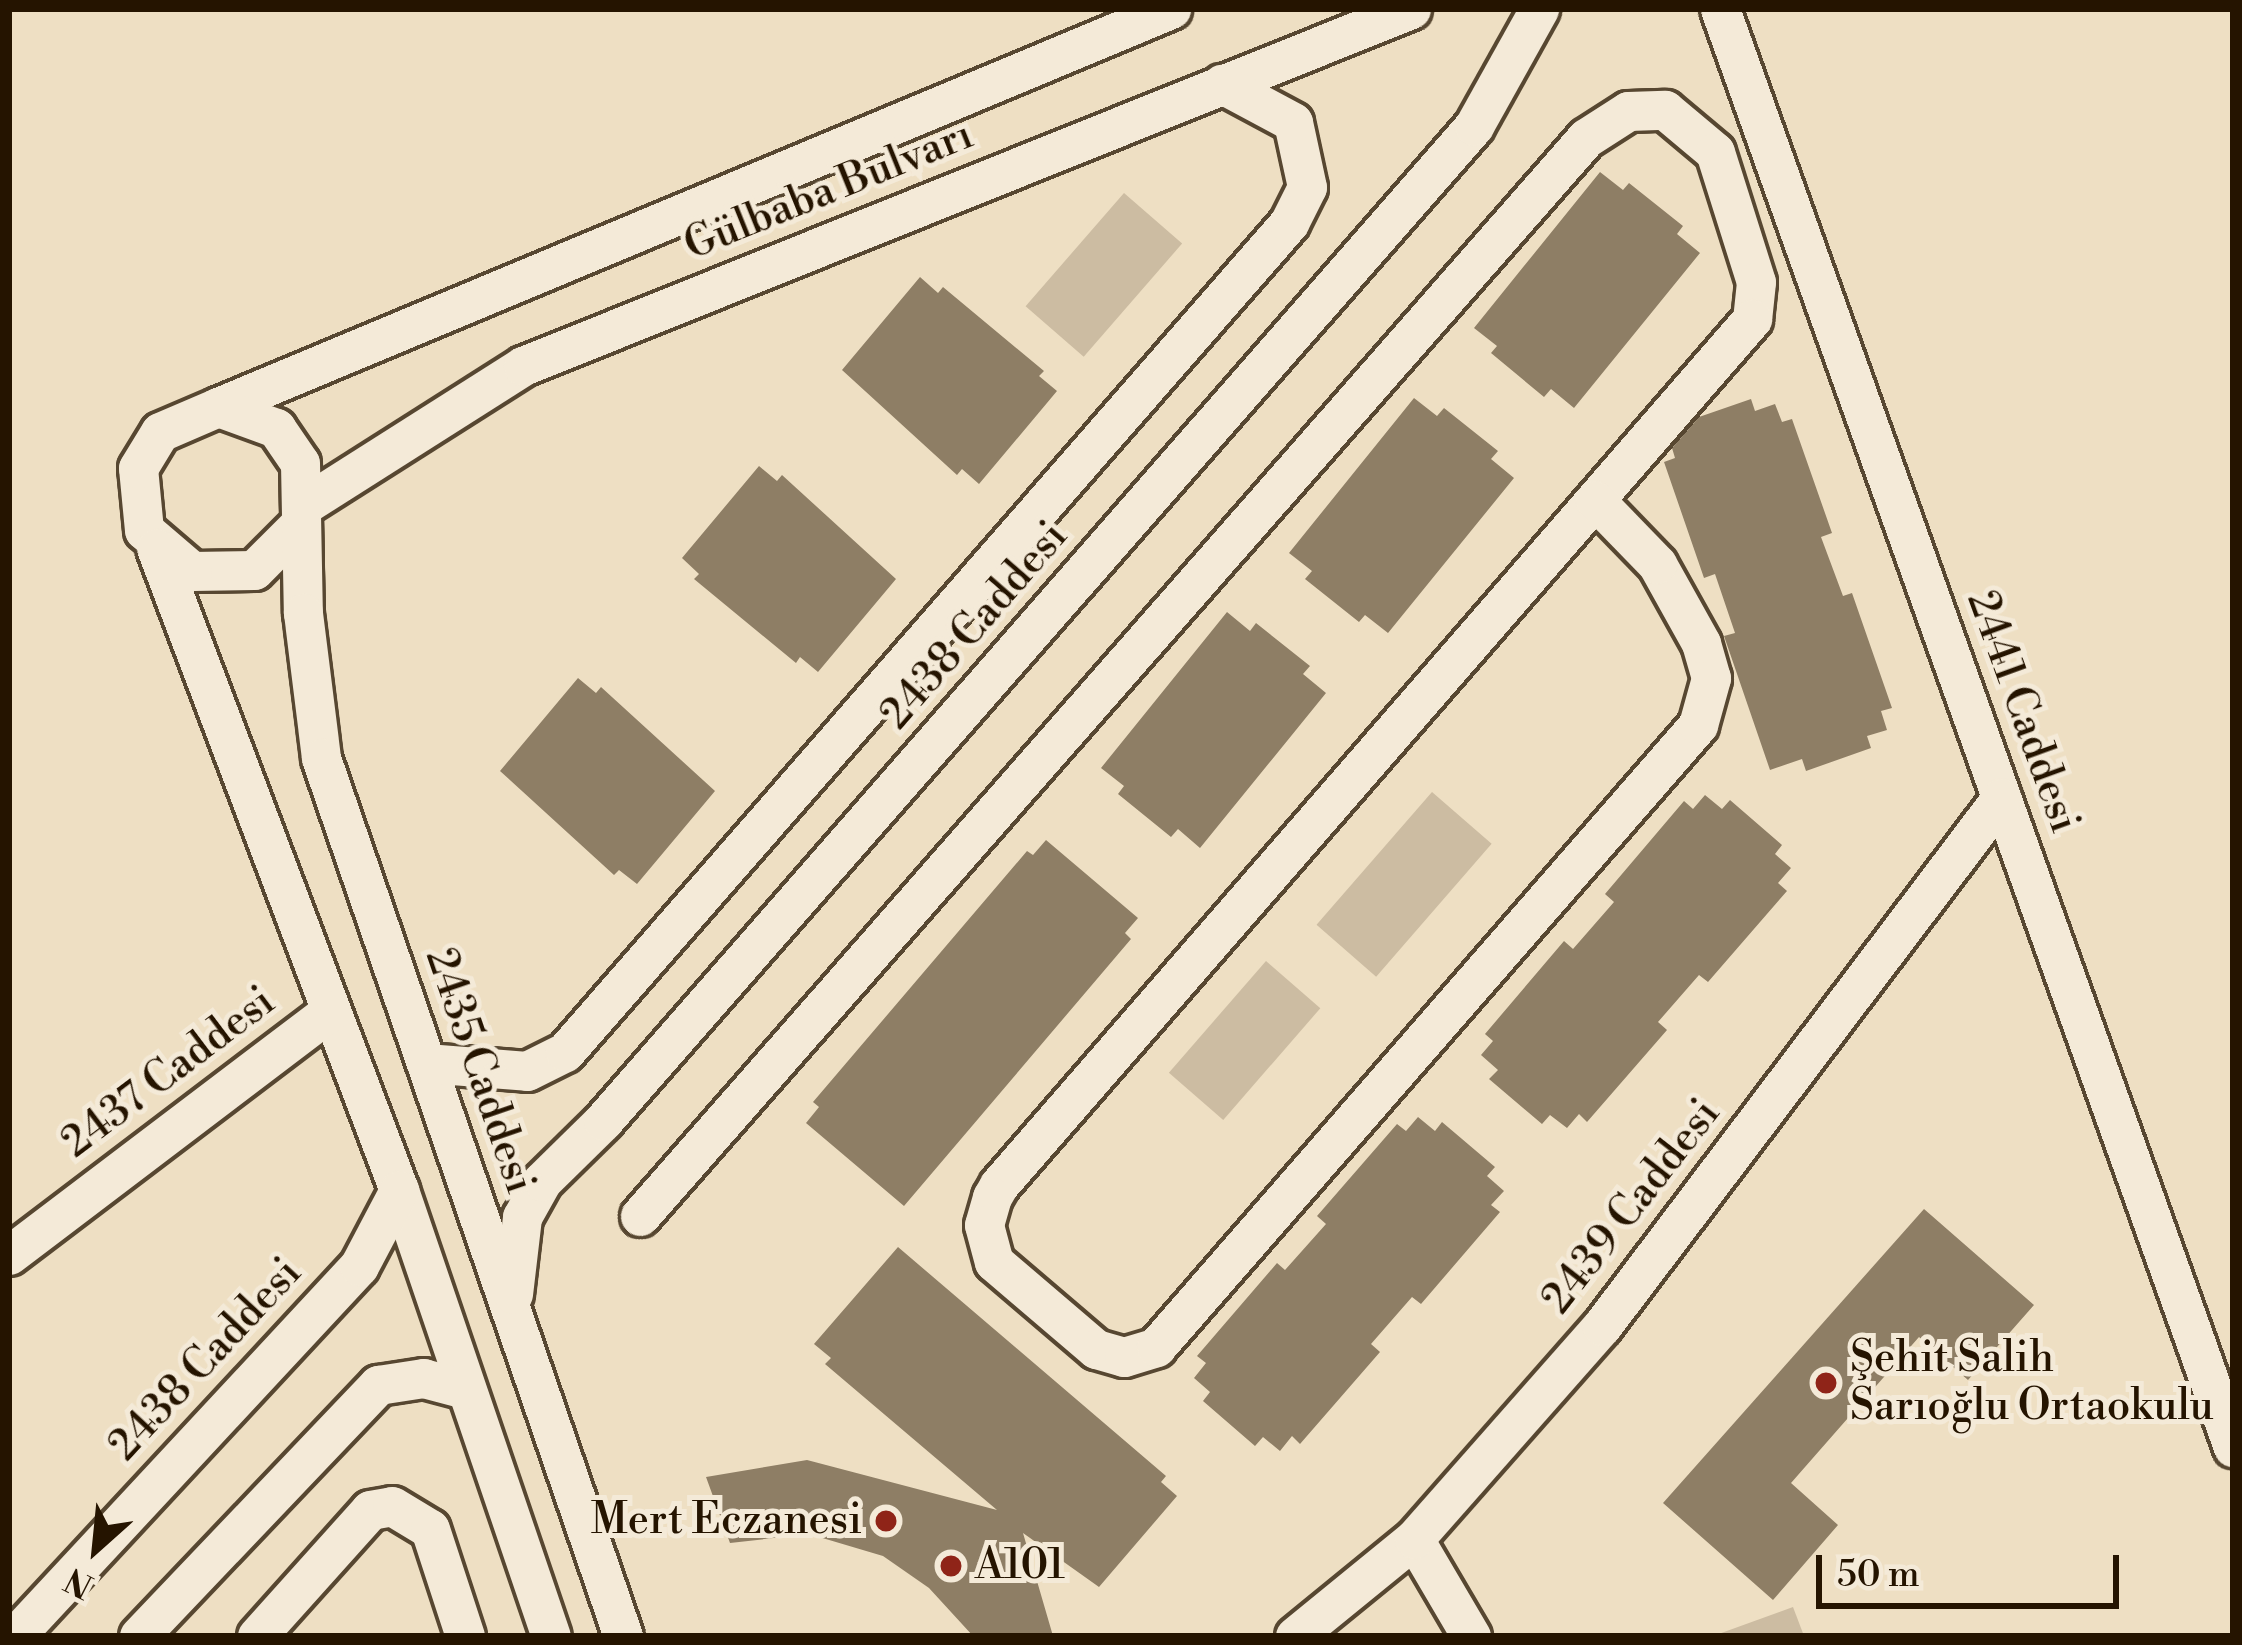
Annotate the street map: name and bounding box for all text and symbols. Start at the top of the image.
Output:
street label: Gülbaba Bulvarı [677,110,981,272]
street label: 2438 Caddesi [871,512,1079,740]
street label: 2441 Caddesi [1955,584,2089,840]
street label: 2435 Caddesi [414,942,544,1200]
street label: 2437 Caddesi [53,977,285,1169]
street label: 2439 Caddesi [1533,1090,1731,1324]
street label: 2438 Caddesi [100,1248,312,1472]
place label: Şehit Salih Sarıoğlu Ortaokulu [1850,1334,2214,1432]
marker: Şehit Salih Sarıoğlu Ortaokulu [1813,1370,1839,1396]
north arrow [36,1489,156,1609]
place label: Mert Eczanesi [591,1496,862,1546]
marker: Mert Eczanesi [873,1508,899,1534]
scale bar [1822,1531,2125,1605]
place label: A101 [975,1541,1065,1591]
marker: A101 [938,1553,964,1579]
text: 50 m [1837,1553,1920,1598]
text: N [58,1557,100,1606]

